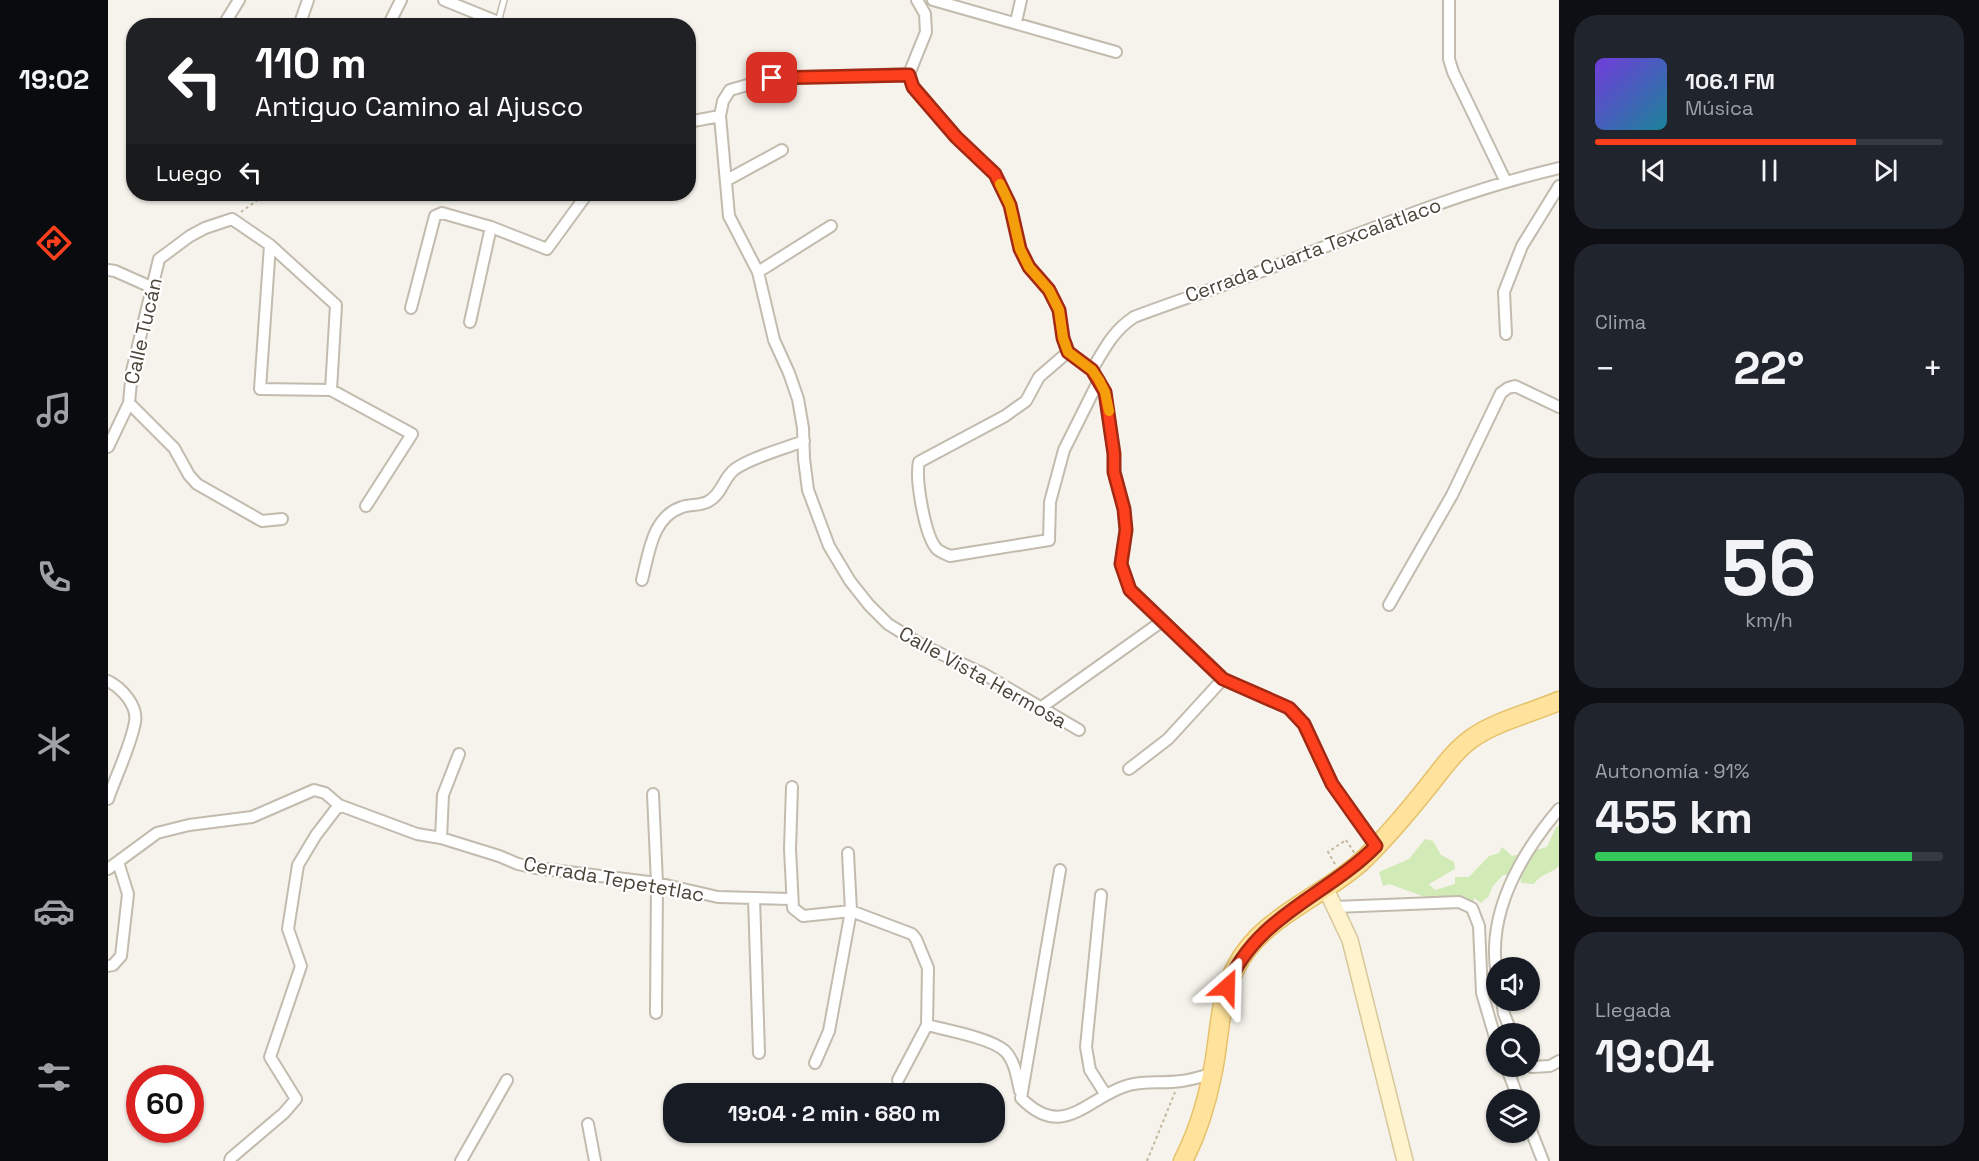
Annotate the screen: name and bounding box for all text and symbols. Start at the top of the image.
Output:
text: 110 m [255,37,367,90]
icon: left [156,42,234,120]
pin [746,52,797,103]
icon: arrive [755,61,788,94]
text: 19:02 [19,62,89,97]
text: 106.1 FM [1685,67,1775,95]
text: Antiguo Camino al Ajusco [255,89,584,124]
text: Música [1685,95,1753,121]
icon: previous [1637,154,1670,187]
icon: pause [1753,154,1786,187]
icon: next [1869,154,1902,187]
icon: left [234,156,267,189]
text: Luego [156,159,222,187]
street label: Cerrada Cuarta Texcalatlaco [1181,192,1445,308]
icon: directions [33,222,75,264]
street label: Calle Tucán [118,275,168,387]
text: Clima [1595,309,1646,335]
text: 22° [1733,340,1805,397]
text: − [1595,348,1615,390]
text: + [1923,348,1943,390]
icon: music [33,389,75,431]
text: 56 [1721,518,1817,618]
icon: phone [33,556,75,598]
text: km/h [1745,607,1793,633]
street label: Calle Vista Hermosa [894,620,1072,734]
icon: climate [33,723,75,765]
text: Autonomía · 91% [1595,758,1749,784]
text: 455 km [1595,789,1753,846]
street label: Cerrada Tepetetlac [522,850,706,908]
icon: car [33,890,75,932]
position arrow [1195,955,1259,1019]
map controls [1486,957,1540,1143]
button: sound [1486,957,1540,1011]
text: Llegada [1595,997,1671,1023]
button: search [1486,1023,1540,1077]
text: 19:04 [1595,1028,1714,1085]
icon: filters [33,1056,75,1098]
speed limit sign: 60 [126,1065,204,1143]
button: layers [1486,1089,1540,1143]
text: 19:04 · 2 min · 680 m [728,1099,940,1127]

